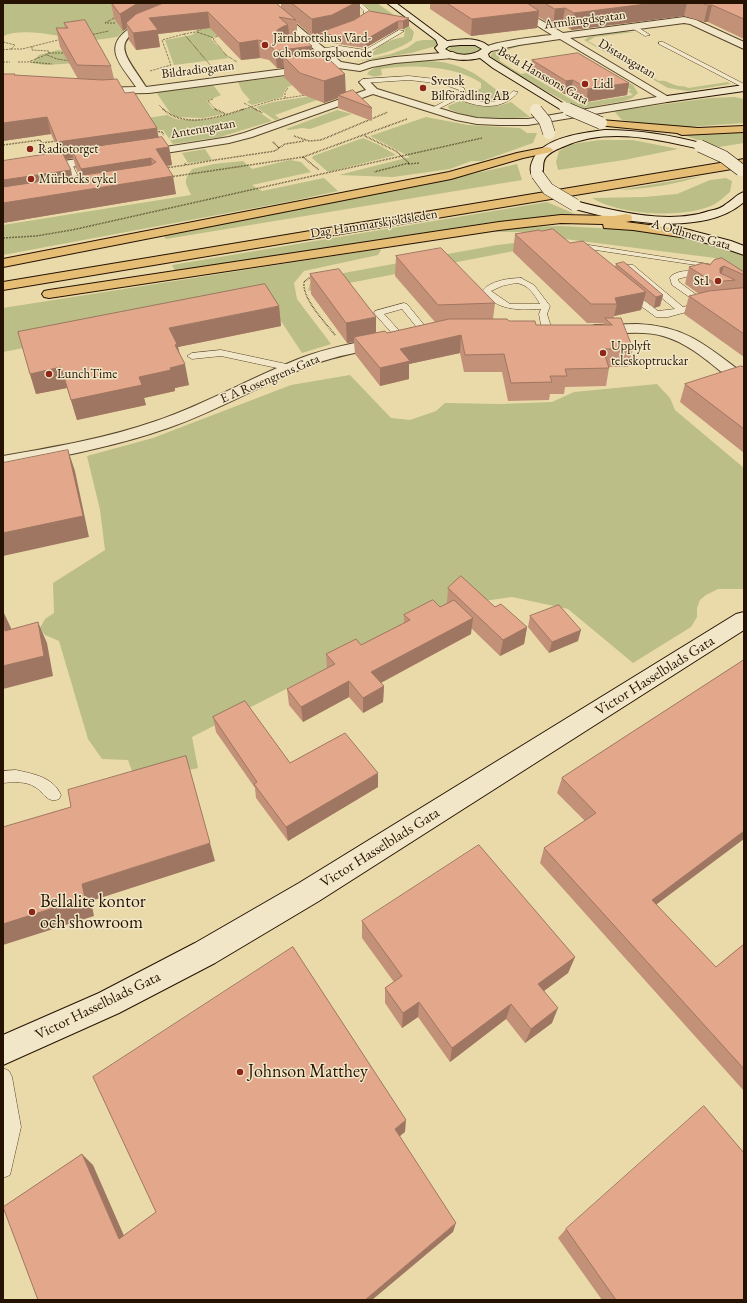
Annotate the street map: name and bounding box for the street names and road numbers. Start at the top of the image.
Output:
street label: Armlängdsgatan [543,7,627,33]
street label: Distansgatan [595,36,659,82]
street label: Beda Hanssons Gata [495,44,591,108]
street label: Bildradiogatan [161,58,235,82]
street label: Antenngatan [169,116,237,142]
street label: Dag Hammarskjöldsleden [309,206,439,242]
street label: A Odhners Gata [650,216,732,254]
street label: E A Rosengrens Gata [218,351,322,407]
street label: Victor Hasselblads Gata [592,632,718,720]
street label: Victor Hasselblads Gata [317,804,443,892]
street label: Victor Hasselblads Gata [32,968,164,1044]

